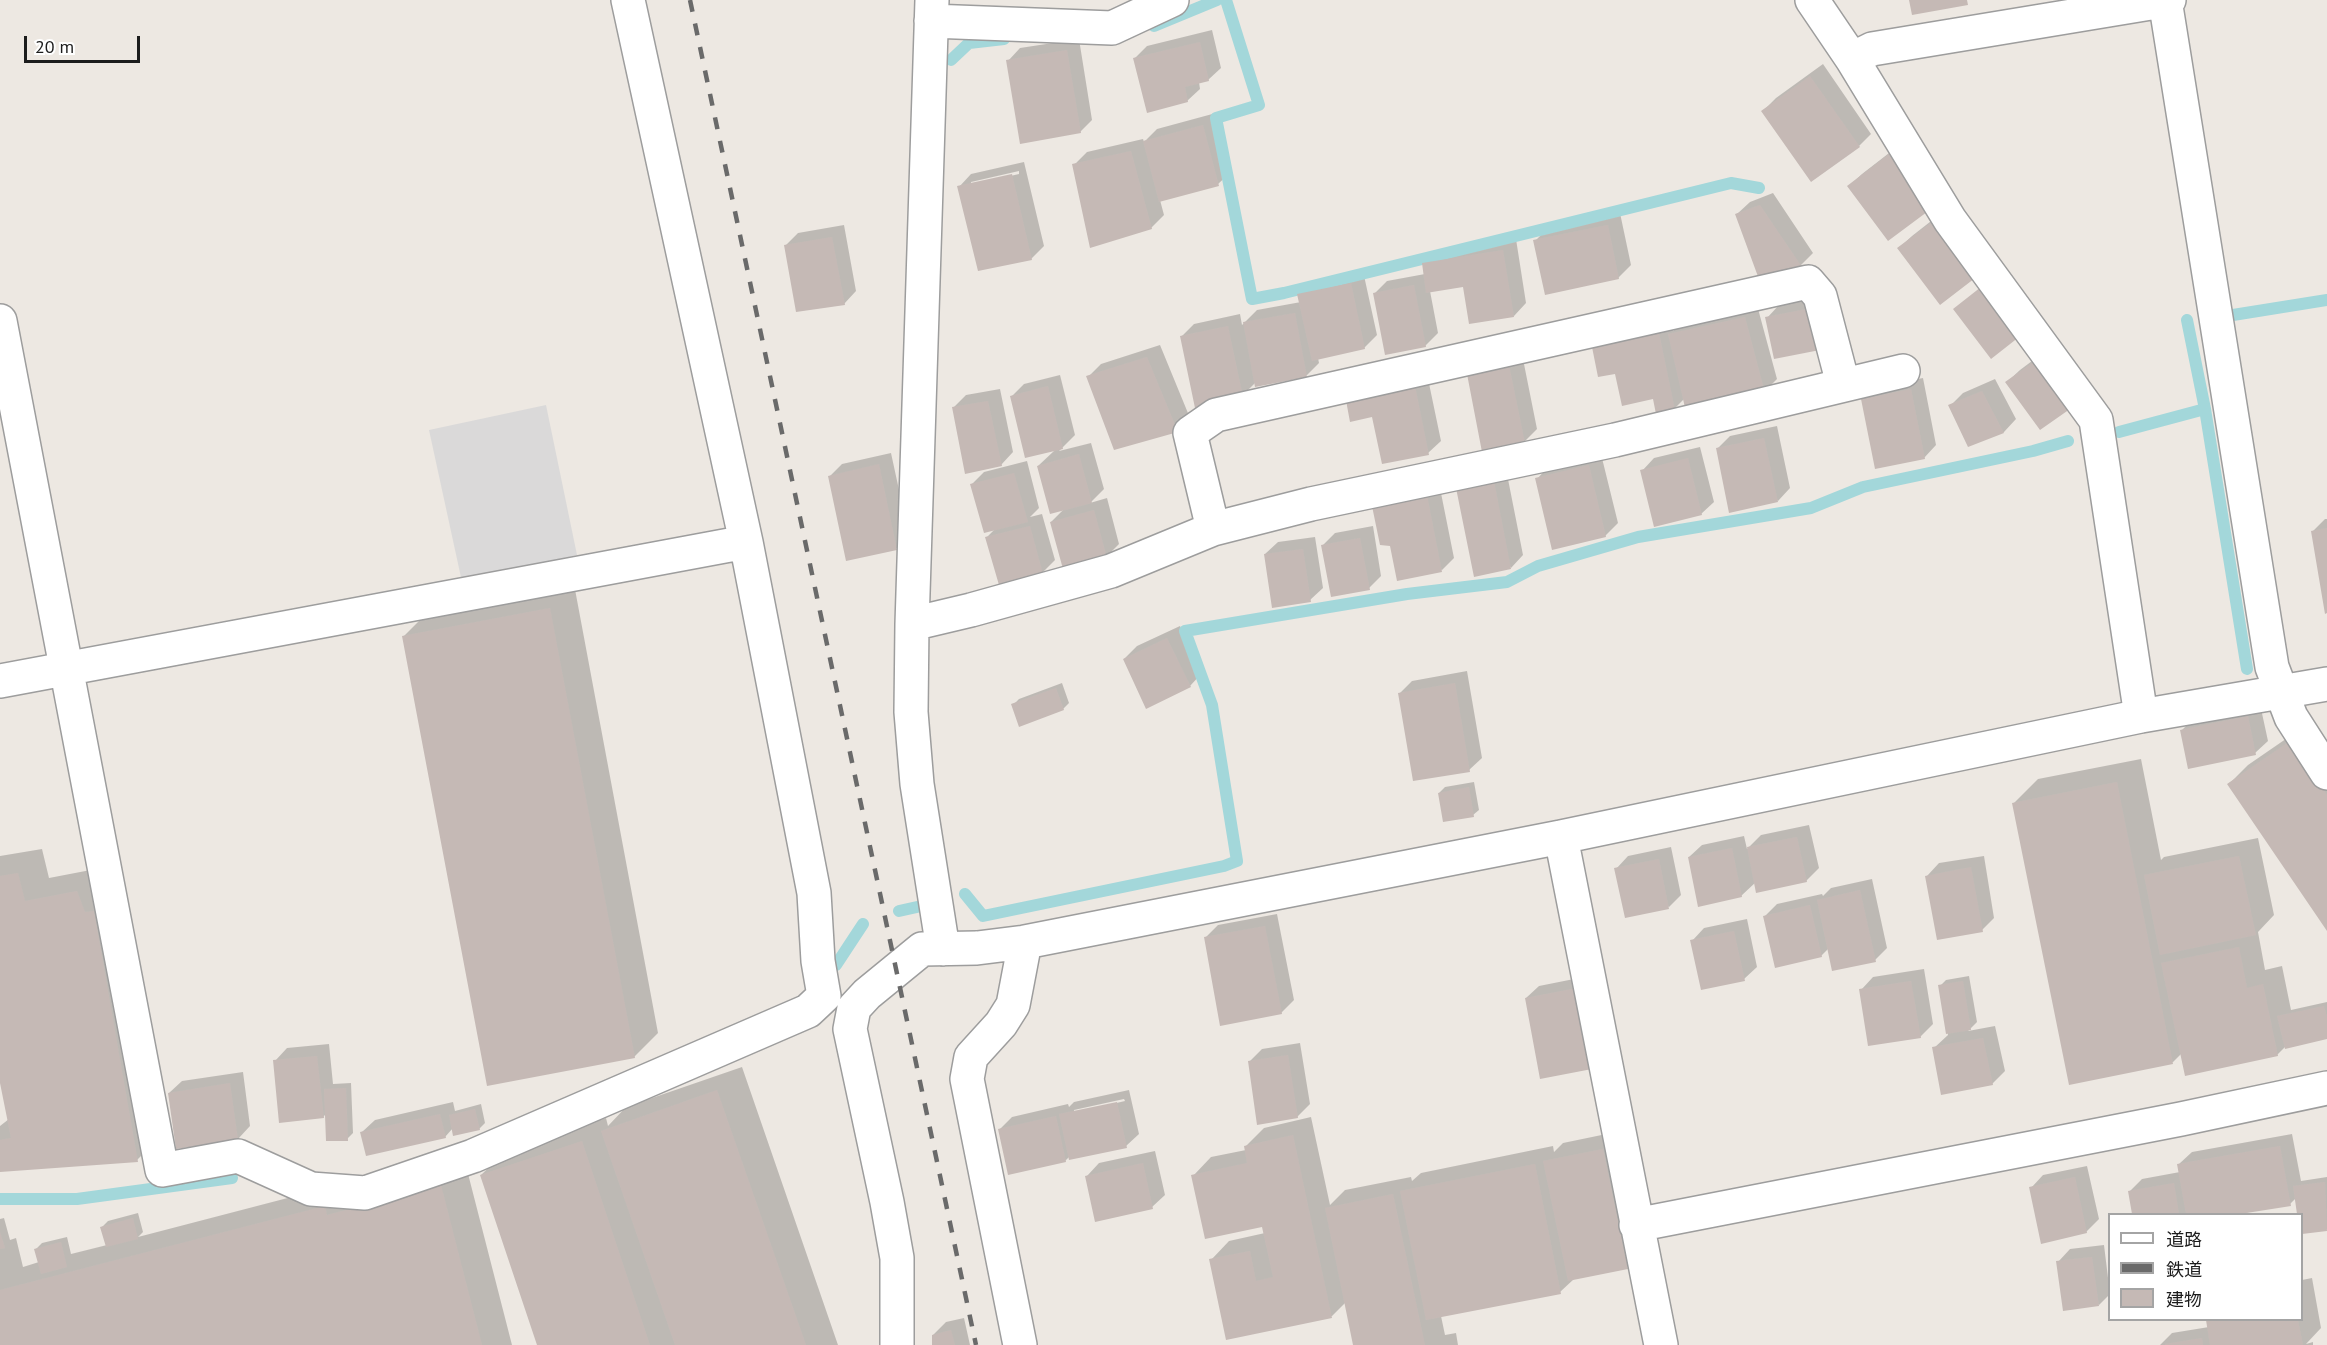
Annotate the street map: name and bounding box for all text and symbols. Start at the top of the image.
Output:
scale bar [27,24,142,62]
text: 20 m [35,35,74,58]
legend [2108,1213,2303,1321]
text: 道路 [2166,1228,2202,1251]
text: 鉄道 [2166,1258,2202,1281]
text: 建物 [2166,1288,2202,1311]

